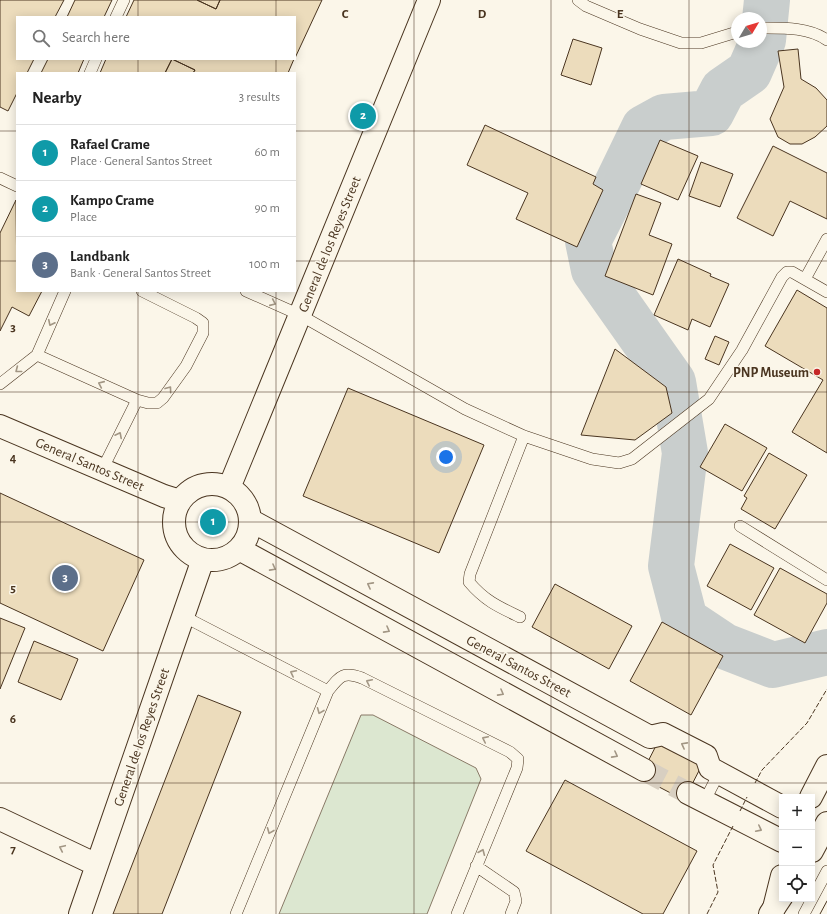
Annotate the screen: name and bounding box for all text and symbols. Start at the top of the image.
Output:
text: C [342,8,349,21]
text: D [478,8,487,21]
text: E [617,8,624,21]
north arrow [731,12,767,48]
search box [16,16,296,60]
icon: search [30,27,52,49]
text: Search here [62,30,130,45]
text: Nearby [32,89,82,106]
text: 3 results [239,91,280,104]
pin: 2 [350,101,376,131]
text: Rafael Crame [70,137,150,152]
text: 1 [43,146,47,159]
text: 60 m [254,146,280,159]
text: Place · General Santos Street [70,155,212,168]
street label: General de los Reyes Street [296,174,364,314]
text: Kampo Crame [70,193,154,208]
text: 2 [42,202,48,215]
text: 90 m [254,202,280,215]
text: Place [70,211,97,224]
text: Landbank [70,249,130,264]
text: 3 [42,258,48,271]
text: 100 m [249,258,280,271]
text: Bank · General Santos Street [70,267,211,280]
one-way arrow [269,298,276,306]
one-way arrow [48,318,55,326]
text: 3 [10,321,16,334]
one-way arrow [16,365,23,372]
place label: PNP Museum [733,366,809,380]
marker: PNP Museum [812,367,822,377]
one-way arrow [98,381,106,389]
one-way arrow [164,387,171,394]
one-way arrow [115,432,122,439]
street label: General Santos Street [33,436,146,494]
your location [436,447,456,467]
text: 4 [10,452,17,465]
pin: 1 [200,507,226,537]
pin: 3 [52,563,78,593]
one-way arrow [269,563,276,571]
text: 5 [10,582,16,595]
one-way arrow [366,582,374,590]
one-way arrow [383,626,390,633]
street label: General Santos Street [464,633,574,701]
street label: General de los Reyes Street [112,666,172,808]
one-way arrow [290,670,297,678]
one-way arrow [365,679,373,686]
one-way arrow [497,688,504,695]
one-way arrow [316,707,324,714]
text: 6 [10,713,16,726]
one-way arrow [482,737,489,744]
one-way arrow [681,742,689,750]
one-way arrow [611,750,618,757]
map controls [779,794,815,902]
button: + [779,794,815,830]
one-way arrow [755,825,763,832]
one-way arrow [267,827,275,834]
button: − [779,830,815,866]
text: 7 [10,843,16,856]
one-way arrow [58,845,66,853]
one-way arrow [478,848,486,855]
button: locate [779,866,815,902]

